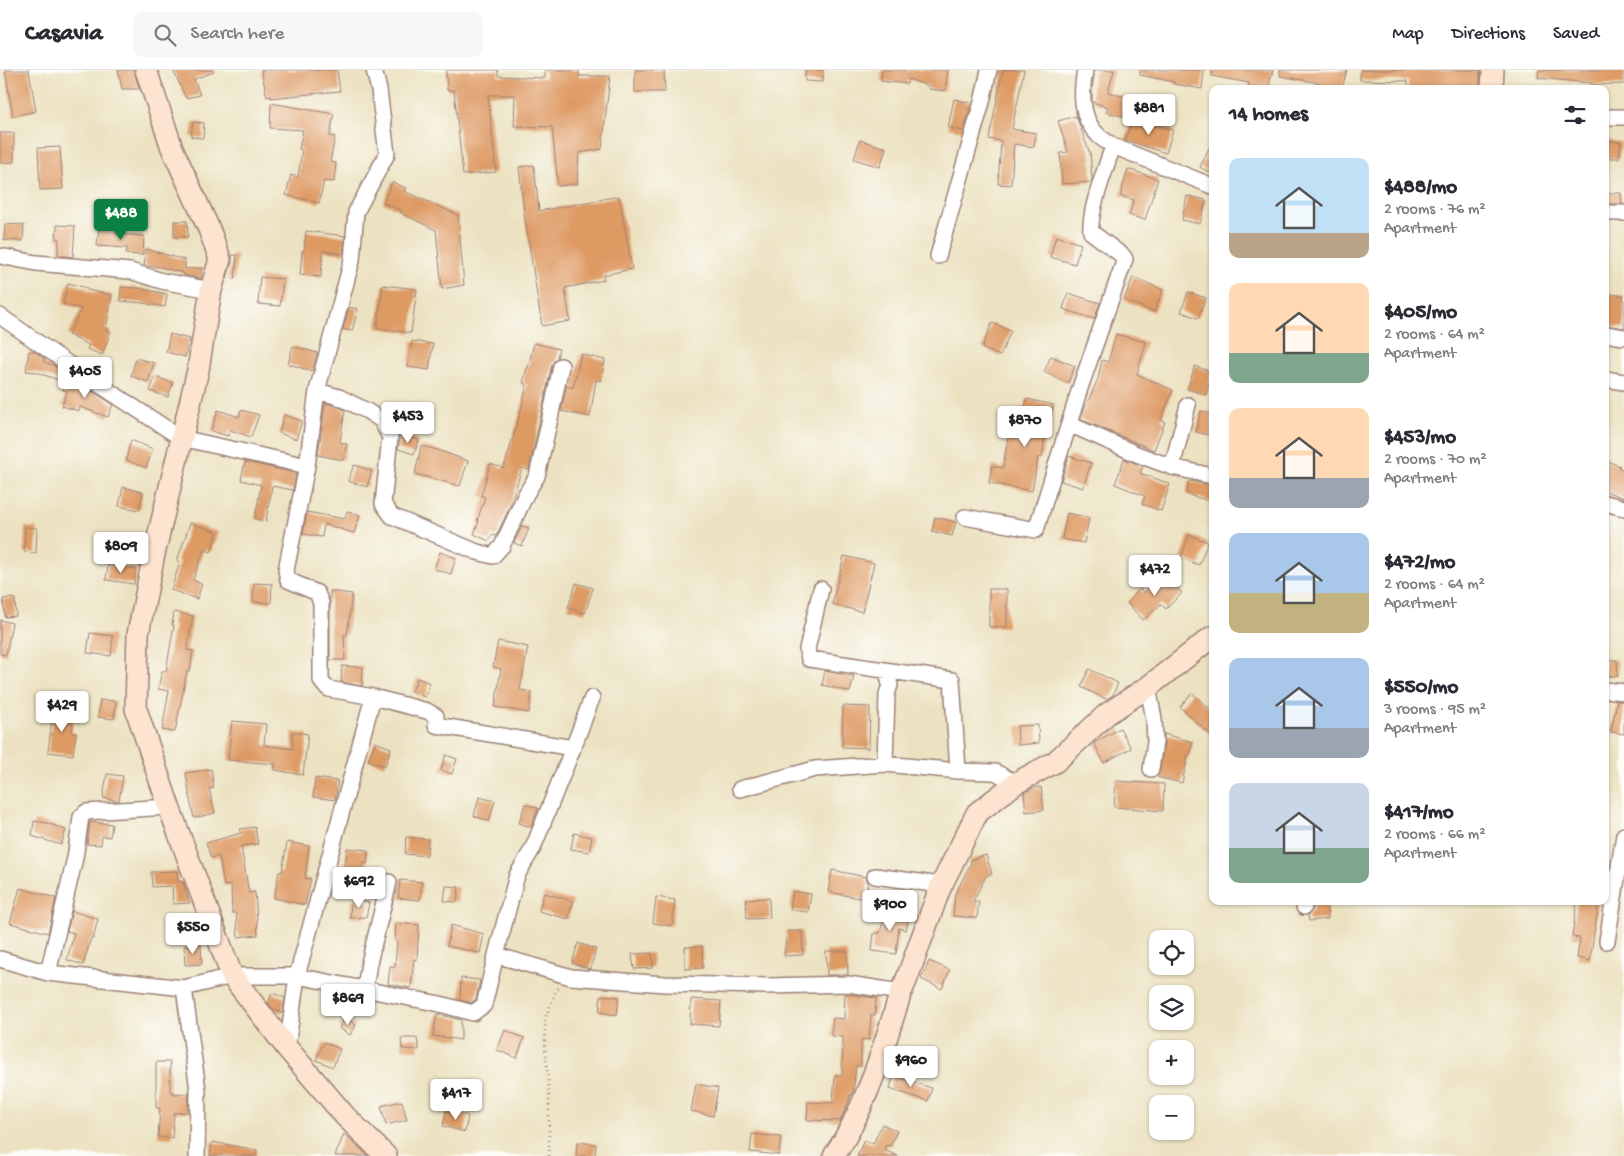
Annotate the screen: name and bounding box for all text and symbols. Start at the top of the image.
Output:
search box [133,12,483,57]
text: Casavia [25,20,103,49]
icon: search [151,21,179,49]
text: Search here [191,23,284,46]
text: Map [1392,24,1424,45]
text: Directions [1452,24,1525,45]
text: Saved [1553,24,1599,45]
pin: $881 [1119,93,1179,136]
text: $881 [1133,100,1165,119]
icon: filters [1561,101,1589,129]
text: 14 homes [1229,103,1308,128]
text: $488/mo [1384,176,1457,201]
icon: home [1269,178,1329,238]
pin: $488 [91,198,151,241]
text: 2 rooms · 76 m² [1384,201,1486,220]
text: $488 [105,205,137,224]
text: Apartment [1384,220,1456,239]
text: $405/mo [1384,301,1457,326]
icon: home [1269,303,1329,363]
text: 2 rooms · 64 m² [1384,326,1485,345]
text: Apartment [1384,345,1456,364]
pin: $405 [55,356,115,399]
text: $405 [69,363,101,382]
pin: $453 [378,402,438,444]
pin: $870 [995,406,1055,448]
text: $453 [392,408,424,427]
text: $870 [1008,412,1042,431]
text: $453/mo [1384,426,1456,451]
icon: home [1269,428,1329,488]
text: 2 rooms · 70 m² [1384,451,1487,470]
text: Apartment [1384,470,1456,489]
pin: $809 [91,532,151,574]
text: $809 [104,538,138,557]
text: $472/mo [1384,551,1455,576]
icon: home [1269,553,1329,613]
pin: $472 [1125,554,1185,597]
text: $472 [1140,561,1170,580]
text: 2 rooms · 64 m² [1384,576,1485,595]
text: Apartment [1384,595,1456,614]
text: $550/mo [1384,676,1458,701]
icon: home [1269,678,1329,738]
pin: $429 [32,690,92,733]
text: $429 [47,697,77,716]
text: 3 rooms · 95 m² [1384,701,1486,720]
text: Apartment [1384,720,1456,739]
text: $417/mo [1384,801,1454,826]
icon: home [1269,803,1329,863]
text: 2 rooms · 66 m² [1384,826,1485,845]
text: Apartment [1384,845,1456,864]
pin: $692 [329,866,389,909]
text: $692 [343,873,375,892]
pin: $900 [860,890,920,932]
text: $900 [873,896,907,915]
pin: $550 [163,912,223,955]
text: $550 [176,919,210,938]
map controls [1149,930,1194,1140]
button: locate [1149,930,1194,975]
pin: $869 [318,984,378,1026]
button: layers [1149,985,1194,1030]
text: $869 [332,990,364,1009]
button: + [1149,1040,1194,1085]
pin: $960 [881,1046,941,1088]
text: $960 [895,1052,927,1071]
pin: $417 [426,1078,486,1121]
text: $417 [441,1085,471,1104]
button: − [1149,1095,1194,1140]

